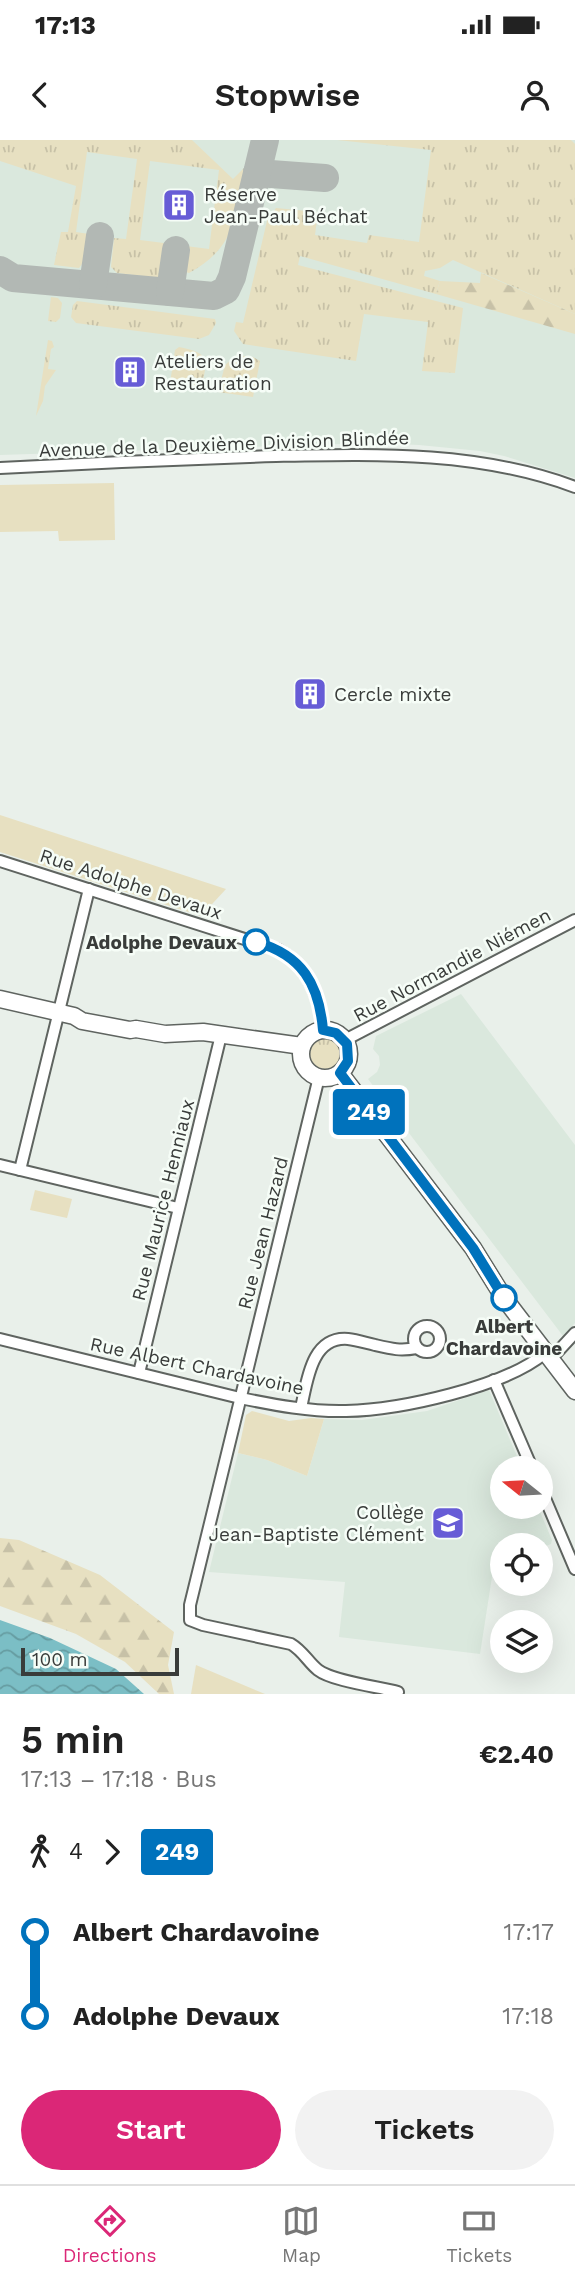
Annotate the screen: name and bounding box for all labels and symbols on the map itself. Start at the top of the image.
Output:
place label: Réserve Jean-Paul Béchat [204,183,368,228]
building icon: Réserve Jean-Paul Béchat [160,186,198,224]
place label: Ateliers de Restauration [154,350,272,395]
building icon: Ateliers de Restauration [111,353,149,391]
street label: Avenue de la Deuxième Division Blindée [38,426,410,462]
building icon: Cercle mixte [291,675,329,713]
place label: Cercle mixte [334,683,452,706]
street label: Rue Adolphe Devaux [37,844,225,924]
street label: Rue Normandie Niémen [349,903,555,1027]
marker: Adolphe Devaux [243,929,269,955]
place label: Adolphe Devaux [86,931,238,954]
line badge: 249 [329,1089,409,1135]
street label: Rue Maurice Henniaux [127,1097,199,1303]
street label: Rue Jean Hazard [233,1154,293,1312]
marker: Albert Chardavoine [491,1285,517,1311]
place label: Albert Chardavoine [446,1315,562,1360]
street label: Rue Albert Chardavoine [88,1332,306,1400]
north arrow [490,1456,553,1519]
place label: Collège Jean-Baptiste Clément [208,1501,424,1546]
school or university icon: Collège Jean-Baptiste Clément [429,1504,467,1542]
scale bar [21,1645,178,1677]

